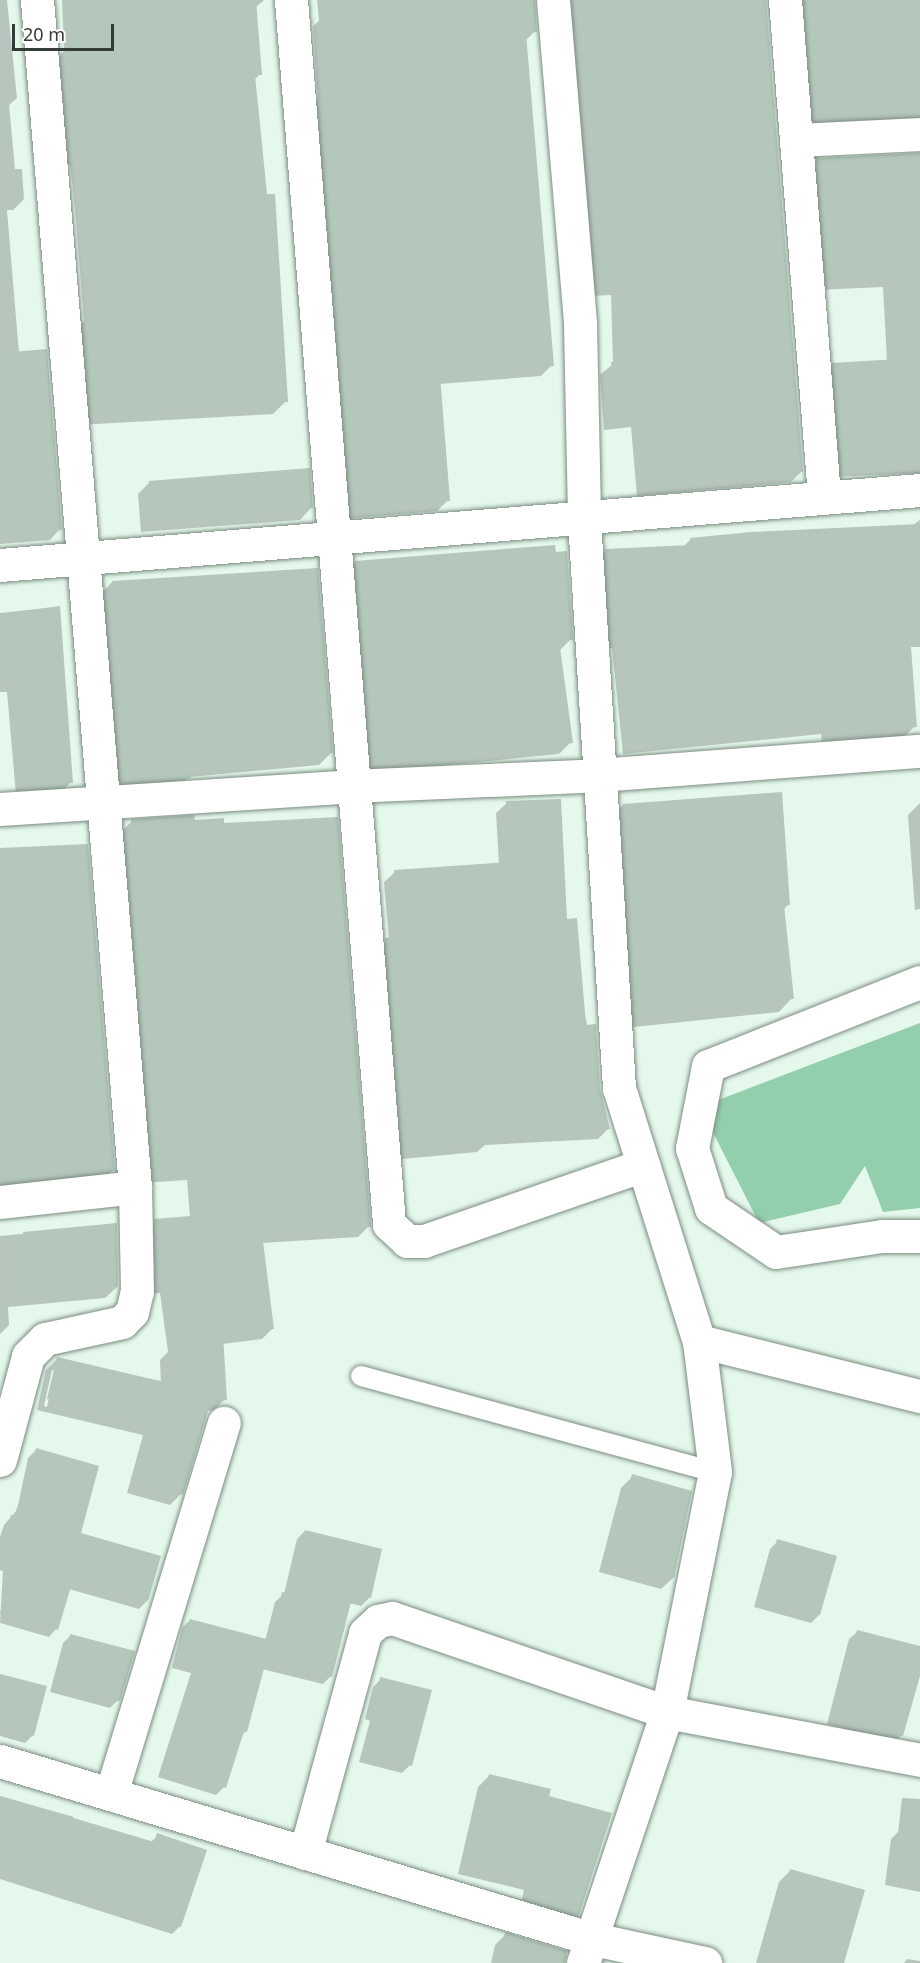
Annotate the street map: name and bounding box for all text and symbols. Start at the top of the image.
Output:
scale bar [15,12,117,50]
text: 20 m [23,22,65,46]

